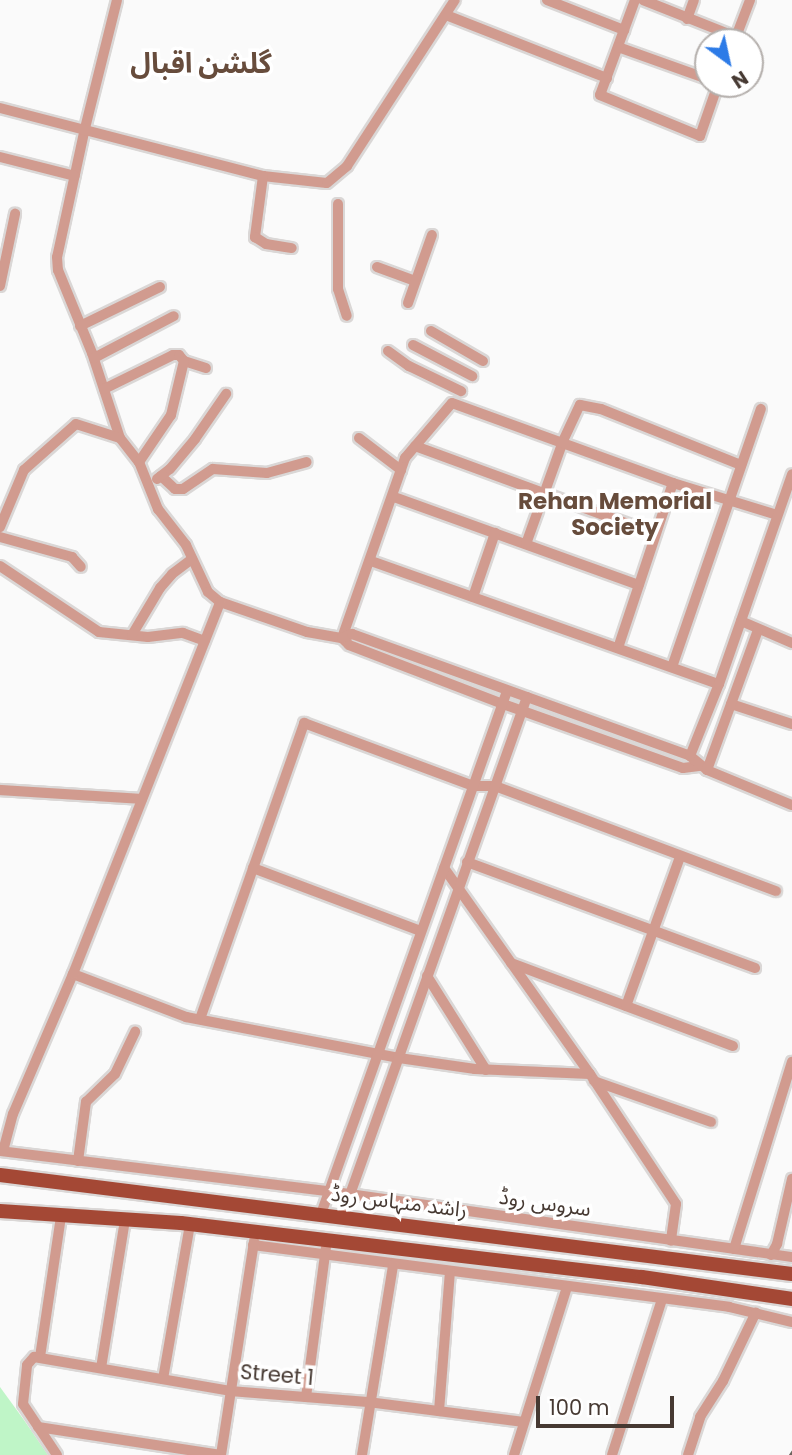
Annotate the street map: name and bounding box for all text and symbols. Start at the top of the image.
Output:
north arrow [694,28,764,98]
district label: گلشن اقبال [130,47,272,81]
text: N [726,64,753,95]
district label: Rehan Memorial Society [518,487,712,541]
street label: راشد منہاس روڈ [329,1181,469,1223]
street label: سروس روڈ [498,1184,592,1222]
street label: Street 1 [239,1359,315,1391]
scale bar [540,1382,678,1426]
text: 100 m [549,1393,609,1422]

